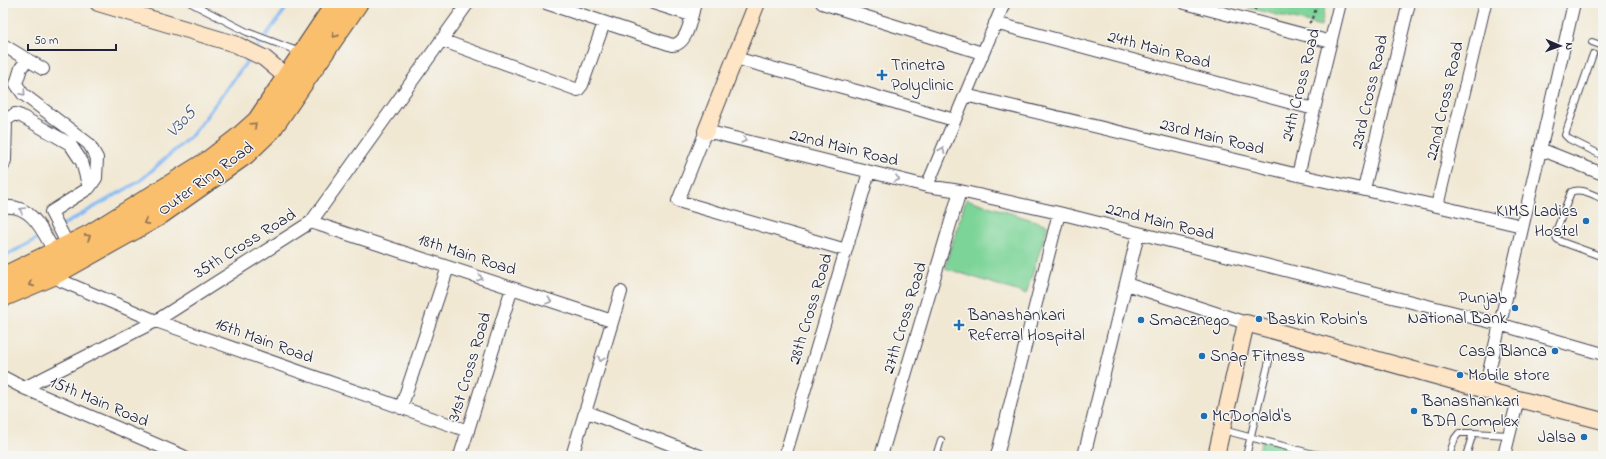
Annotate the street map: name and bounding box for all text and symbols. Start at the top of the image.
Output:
street label: 24th Main Road [1105,24,1214,76]
scale bar [28,26,116,52]
street label: 24th Cross Road [1275,26,1327,144]
north arrow [1540,26,1580,66]
one-way arrow [332,31,340,38]
text: 50 m [34,32,58,50]
street label: 23rd Cross Road [1345,32,1395,152]
street label: 22nd Cross Road [1419,39,1471,163]
text: N [1561,42,1577,50]
place label: Trinetra Polyclinic [891,53,954,99]
marker: Trinetra Polyclinic [876,69,888,81]
one-way arrow [19,88,26,96]
water label: V305 [161,100,205,144]
street label: 23rd Main Road [1157,112,1267,162]
one-way arrow [249,122,257,130]
street label: 22nd Main Road [787,122,901,174]
street label: Outer Ring Road [153,135,261,224]
one-way arrow [741,136,747,144]
one-way arrow [937,146,945,154]
one-way arrow [894,174,900,182]
street label: 22nd Main Road [1103,196,1217,248]
place label: KIMS Ladies Hostel [1496,199,1578,244]
street label: 35th Cross Road [189,202,302,286]
one-way arrow [19,208,26,215]
marker: KIMS Ladies Hostel [1581,216,1591,226]
one-way arrow [143,217,150,224]
street label: 18th Main Road [415,227,520,283]
one-way arrow [84,234,92,241]
street label: 28th Cross Road [782,250,840,368]
street label: 27th Cross Road [876,259,934,377]
one-way arrow [476,273,483,282]
one-way arrow [28,279,35,287]
place label: Punjab National Bank [1408,286,1508,331]
one-way arrow [545,296,552,304]
place label: Banashankari Referral Hospital [967,303,1085,348]
marker: Punjab National Bank [1510,303,1520,313]
place label: Baskin Robin's [1266,307,1368,332]
place label: Smacznego [1149,308,1230,335]
street label: 31st Cross Road [442,309,499,425]
street label: 16th Main Road [211,312,317,371]
marker: Baskin Robin's [1254,314,1264,324]
marker: Smacznego [1136,315,1146,325]
marker: Banashankari Referral Hospital [953,319,965,331]
place label: Casa Blanca [1459,339,1547,364]
place label: Snap Fitness [1210,344,1305,369]
marker: Casa Blanca [1550,346,1560,356]
marker: Snap Fitness [1197,351,1207,361]
one-way arrow [597,355,606,362]
place label: Mobile store [1468,363,1550,388]
street label: 15th Main Road [46,370,153,434]
marker: Mobile store [1455,370,1465,380]
place label: Banashankari BDA Complex [1421,389,1519,434]
place label: McDonald's [1212,404,1292,429]
marker: Banashankari BDA Complex [1409,406,1419,416]
marker: McDonald's [1199,411,1209,421]
place label: Jalsa [1538,425,1576,450]
marker: Jalsa [1579,432,1589,442]

